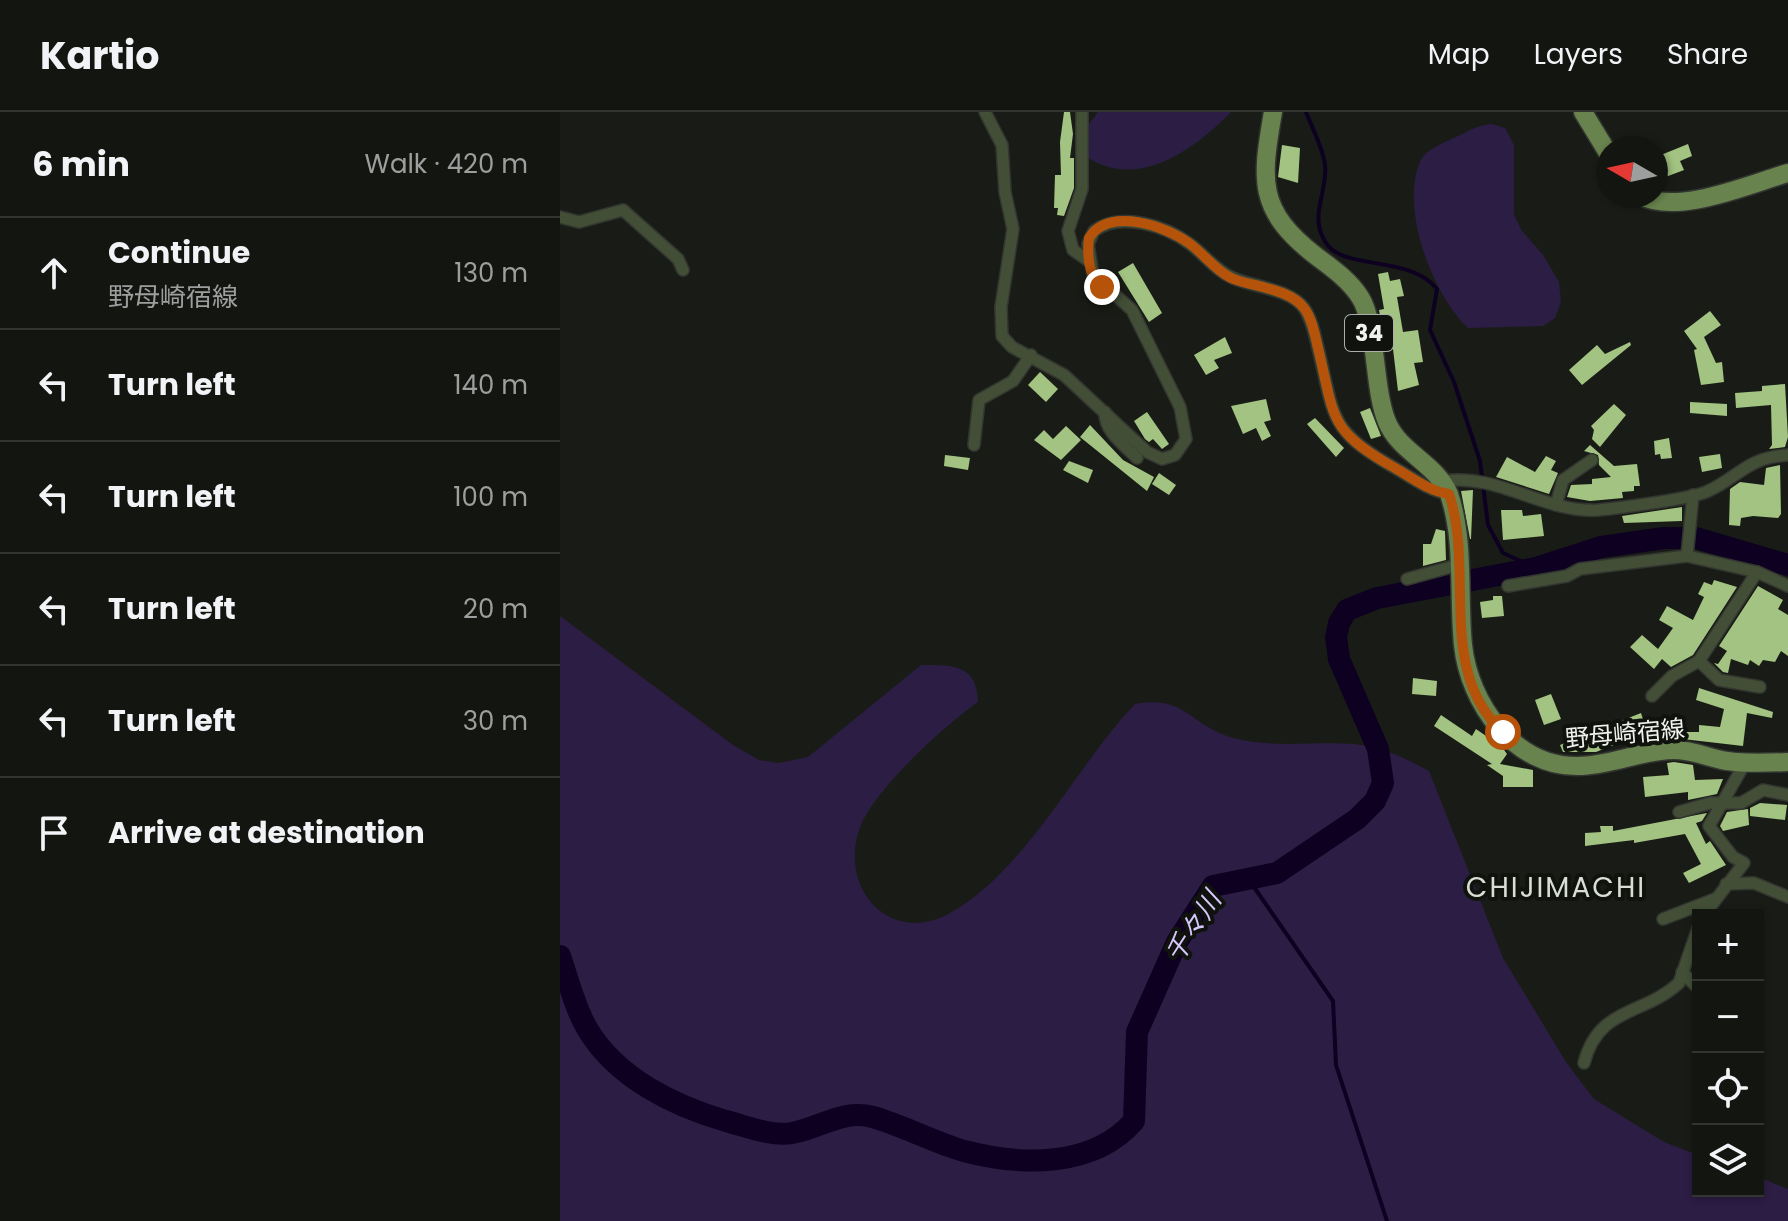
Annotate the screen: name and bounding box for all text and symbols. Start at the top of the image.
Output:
text: Kartio [40,29,159,82]
text: Map [1428,35,1490,74]
text: Layers [1534,35,1623,74]
text: Share [1667,35,1748,74]
north arrow [1596,136,1668,208]
text: 6 min [32,140,130,188]
text: Walk · 420 m [365,146,528,182]
text: Continue [108,231,250,274]
icon: ahead [32,251,76,295]
text: 130 m [454,255,528,291]
route end [1084,269,1120,305]
text: 野母崎宿線 [108,279,238,315]
road number: 34 [1345,315,1393,351]
icon: left [32,363,76,407]
text: Turn left [108,363,236,406]
text: 140 m [453,367,528,403]
icon: left [32,475,76,519]
text: Turn left [108,475,236,518]
text: 100 m [453,479,528,515]
icon: left [32,587,76,631]
text: Turn left [108,587,236,630]
text: 20 m [463,591,528,627]
icon: left [32,699,76,743]
text: Turn left [108,699,236,742]
text: 30 m [463,703,528,739]
street label: 野母崎宿線 [1564,712,1686,755]
route start [1485,714,1521,750]
icon: arrive [32,811,76,855]
text: Arrive at destination [108,811,425,854]
district label: CHIJIMACHI [1466,868,1646,907]
water label: 千々川 [1157,882,1231,970]
map controls [1692,909,1764,1197]
button: + [1692,909,1764,981]
button: − [1692,981,1764,1053]
button: locate [1692,1053,1764,1125]
button: layers [1692,1125,1764,1197]

